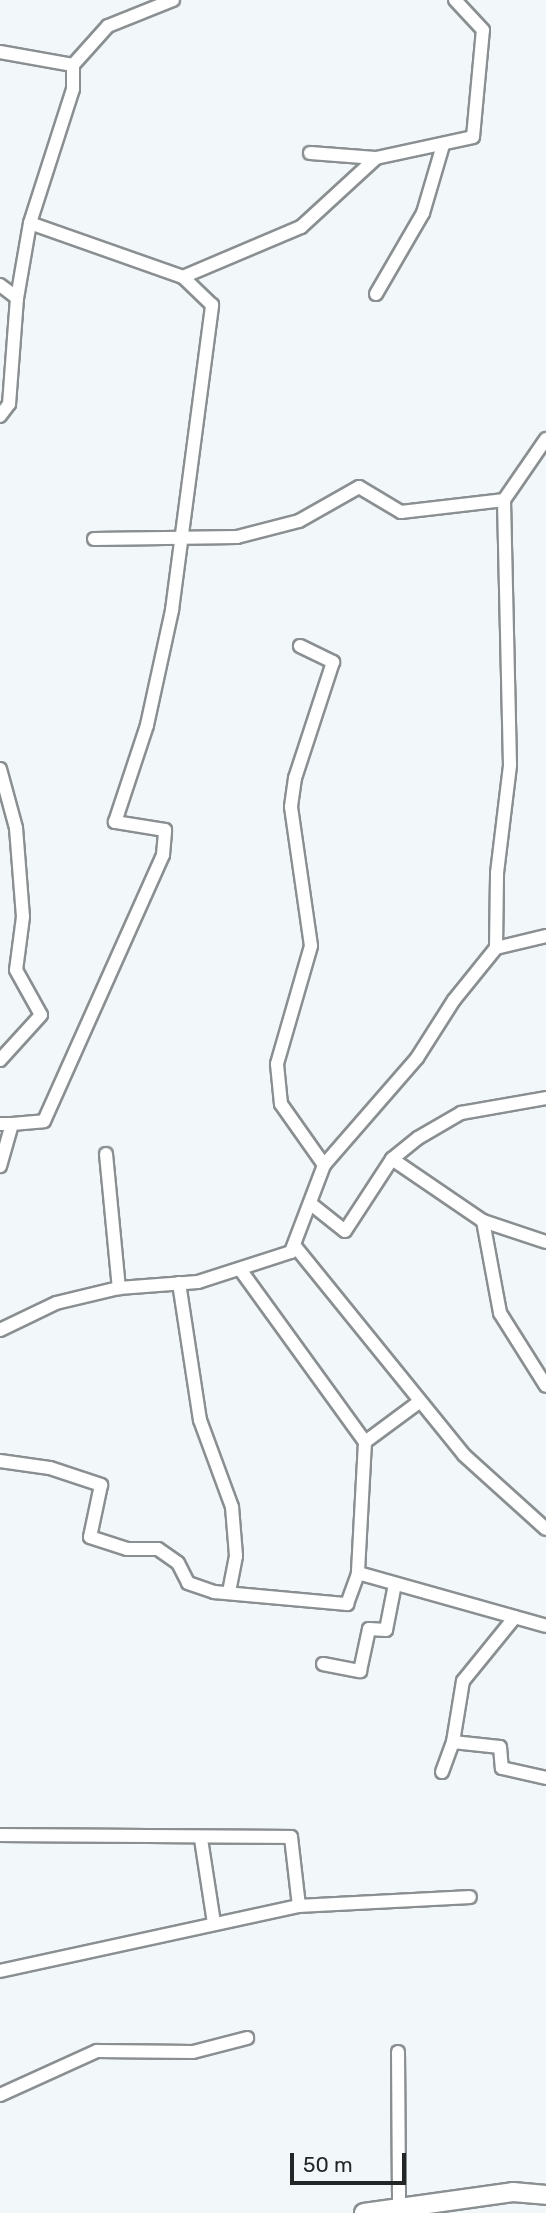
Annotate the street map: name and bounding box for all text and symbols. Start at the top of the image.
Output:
scale bar [294,2140,410,2184]
text: 50 m [303,2152,353,2177]

